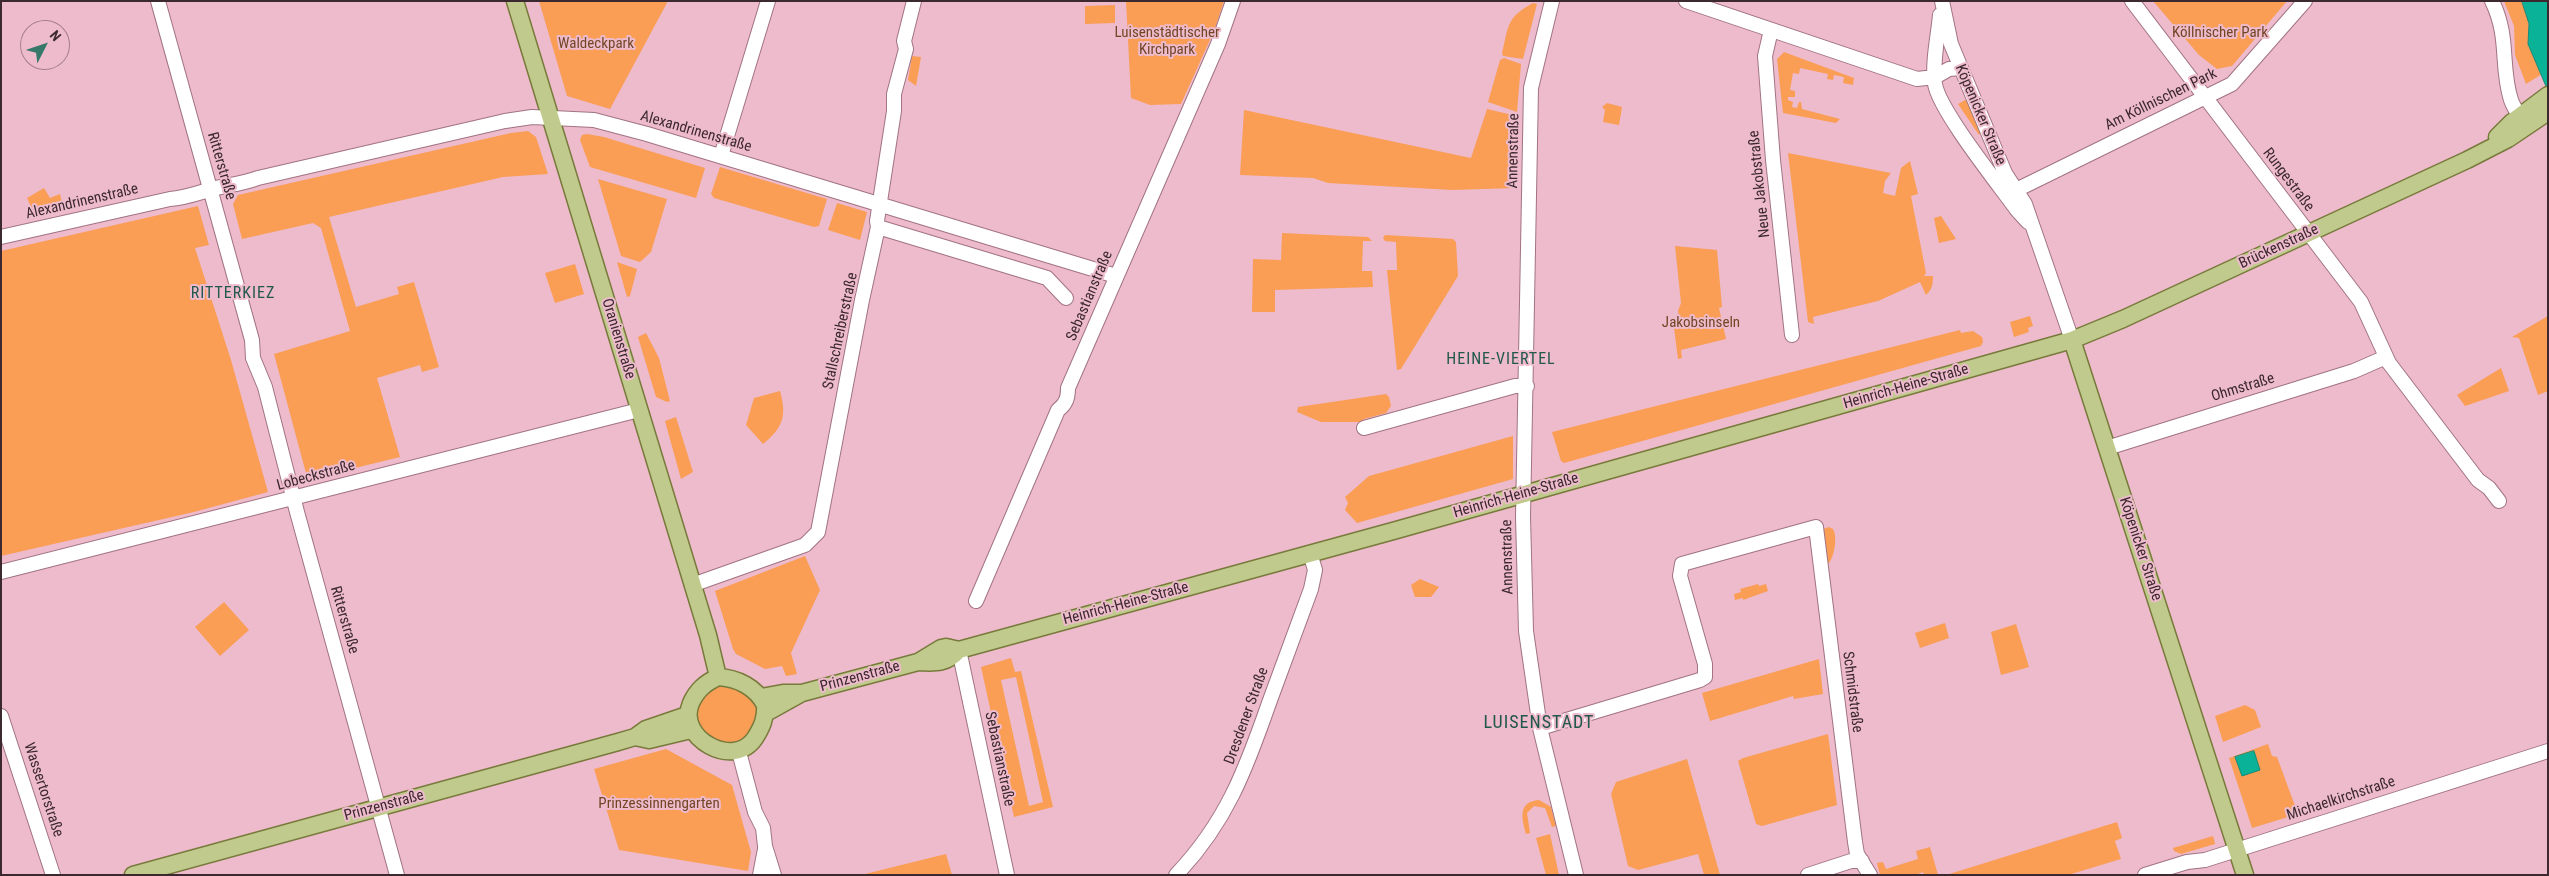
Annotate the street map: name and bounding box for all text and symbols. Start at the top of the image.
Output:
north arrow [20,20,70,70]
park label: Luisenstädtischer Kirchpark [1114,24,1220,59]
park label: Köllnischer Park [2172,24,2268,42]
text: N [47,27,64,44]
park label: Waldeckpark [558,35,634,53]
street label: Köpenicker Straße [1951,62,2009,168]
street label: Am Köllnischen Park [2102,65,2220,135]
street label: Alexandrinenstraße [638,108,754,156]
street label: Annenstraße [1504,113,1524,189]
street label: Neue Jakobstraße [1745,129,1775,239]
street label: Ritterstraße [203,130,239,202]
street label: Rungestraße [2258,145,2318,215]
street label: Alexandrinenstraße [24,180,140,224]
street label: Brückenstraße [2236,221,2322,273]
street label: Sebastianstraße [1063,248,1117,344]
street label: Stallschreiberstraße [820,271,862,391]
district label: RITTERKIEZ [189,284,277,304]
street label: Oranienstraße [597,297,639,381]
park label: Jakobsinseln [1662,314,1740,332]
district label: HEINE-VIERTEL [1445,350,1557,370]
street label: Heinrich-Heine-Straße [1841,361,1971,413]
street label: Ohmstraße [2209,370,2277,406]
street label: Lobeckstraße [275,457,357,495]
street label: Heinrich-Heine-Straße [1451,470,1581,522]
street label: Köpenicker Straße [2115,495,2165,603]
street label: Annenstraße [1498,519,1518,595]
street label: Heinrich-Heine-Straße [1061,579,1191,629]
street label: Ritterstraße [326,584,362,656]
street label: Schmidstraße [1838,650,1866,734]
street label: Prinzenstraße [818,658,902,696]
street label: Dresdener Straße [1221,665,1273,767]
street label: Sebastianstraße [980,710,1018,808]
district label: LUISENSTADT [1482,712,1596,734]
street label: Wassertorstraße [19,741,67,839]
street label: Michaelkirchstraße [2284,773,2398,825]
street label: Prinzenstraße [342,787,426,825]
park label: Prinzessinnengarten [598,795,720,813]

